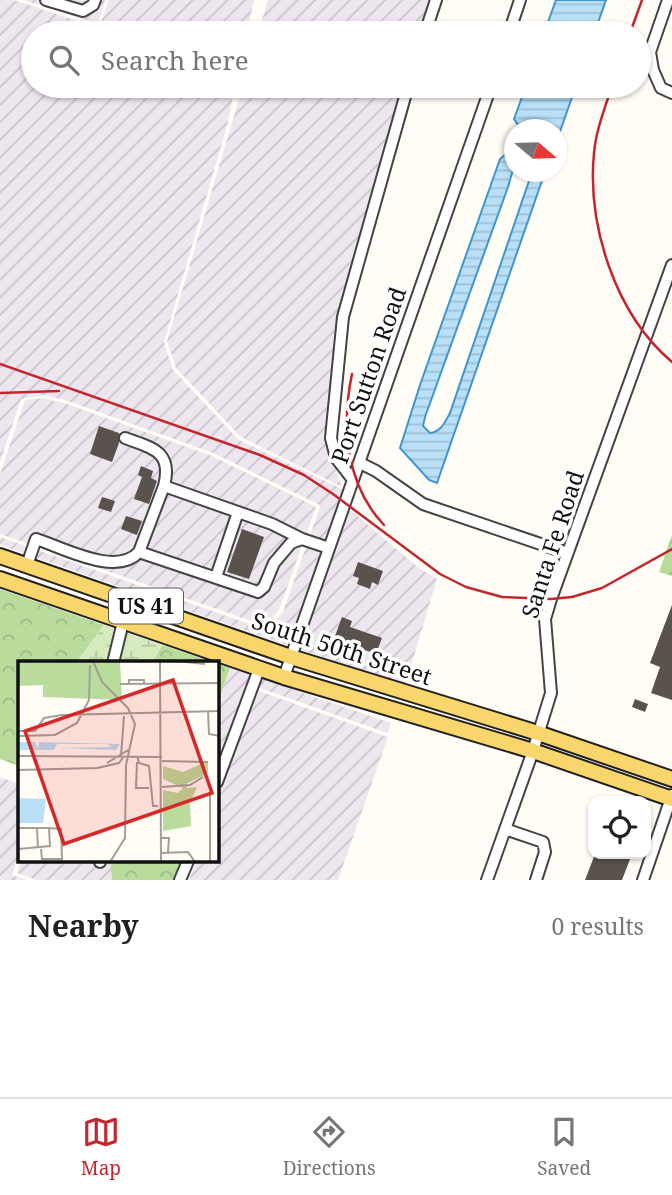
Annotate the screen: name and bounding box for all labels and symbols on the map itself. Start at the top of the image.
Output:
north arrow [504,119,567,182]
street label: Port Sutton Road [323,282,413,468]
street label: Santa Fe Road [513,466,591,622]
road number: US 41 [109,588,183,624]
street label: South 50th Street [248,604,436,692]
inset map [18,661,219,862]

